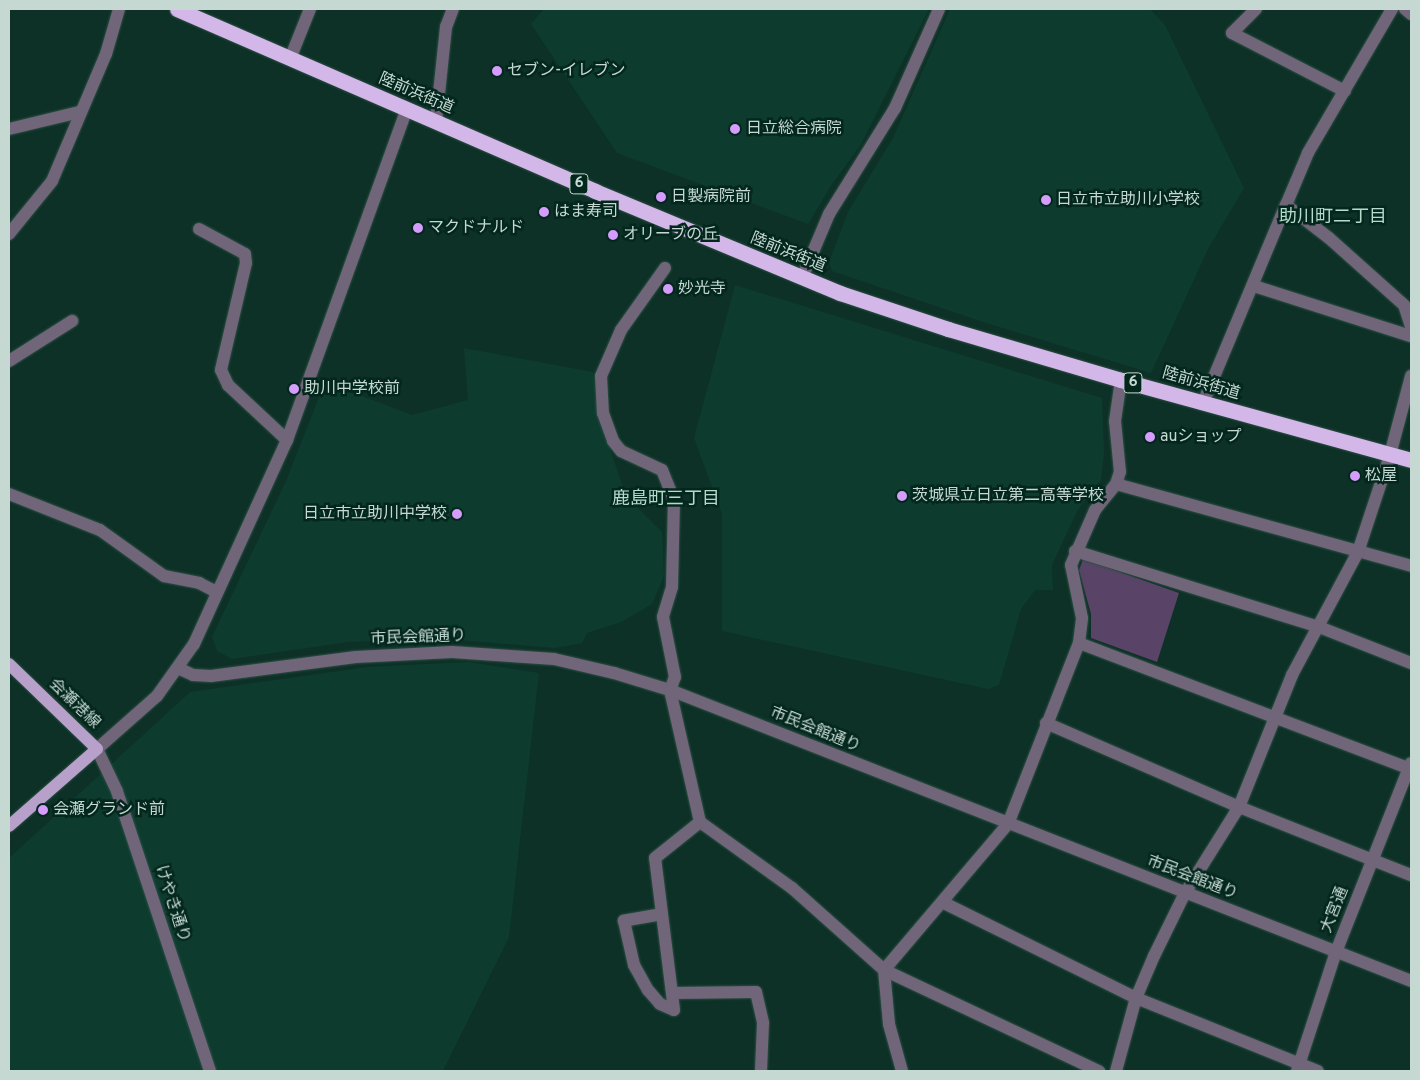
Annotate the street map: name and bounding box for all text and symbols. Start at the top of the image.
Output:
place label: セブン-イレブン [507,61,625,81]
marker: セブン-イレブン [491,65,503,77]
street label: 陸前浜街道 [375,70,457,118]
place label: 日立総合病院 [746,119,842,139]
marker: 日立総合病院 [728,122,742,136]
road number: 6 [569,172,589,196]
place label: 日製病院前 [671,187,751,207]
place label: 日立市立助川小学校 [1056,190,1200,210]
marker: 日製病院前 [655,191,667,203]
marker: 日立市立助川小学校 [1040,194,1052,206]
place label: はま寿司 [554,202,618,222]
marker: はま寿司 [538,206,550,218]
district label: 助川町二丁目 [1279,207,1387,229]
place label: マクドナルド [428,218,524,238]
marker: マクドナルド [412,222,424,234]
place label: オリーブの丘 [623,225,719,245]
marker: オリーブの丘 [607,229,619,241]
street label: 陸前浜街道 [747,229,829,277]
place label: 妙光寺 [678,279,726,299]
marker: 妙光寺 [662,283,674,295]
street label: 陸前浜街道 [1160,364,1242,404]
road number: 6 [1123,370,1143,396]
place label: 助川中学校前 [304,379,400,399]
marker: 助川中学校前 [288,383,300,395]
place label: auショップ [1160,427,1241,447]
marker: auショップ [1144,431,1156,443]
place label: 松屋 [1365,466,1397,486]
marker: 松屋 [1349,470,1361,482]
place label: 茨城県立日立第二高等学校 [912,486,1104,506]
district label: 鹿島町三丁目 [612,489,720,511]
marker: 茨城県立日立第二高等学校 [896,490,908,502]
place label: 日立市立助川中学校 [303,504,447,524]
marker: 日立市立助川中学校 [451,508,463,520]
street label: 市民会館通り [370,627,466,649]
street label: 会瀬港線 [44,675,104,733]
street label: 市民会館通り [767,703,863,757]
place label: 会瀬グランド前 [53,800,165,820]
marker: 会瀬グランド前 [37,804,49,816]
street label: 市民会館通り [1144,852,1240,904]
street label: けやき通り [151,863,193,945]
street label: 大宮通 [1317,884,1353,936]

